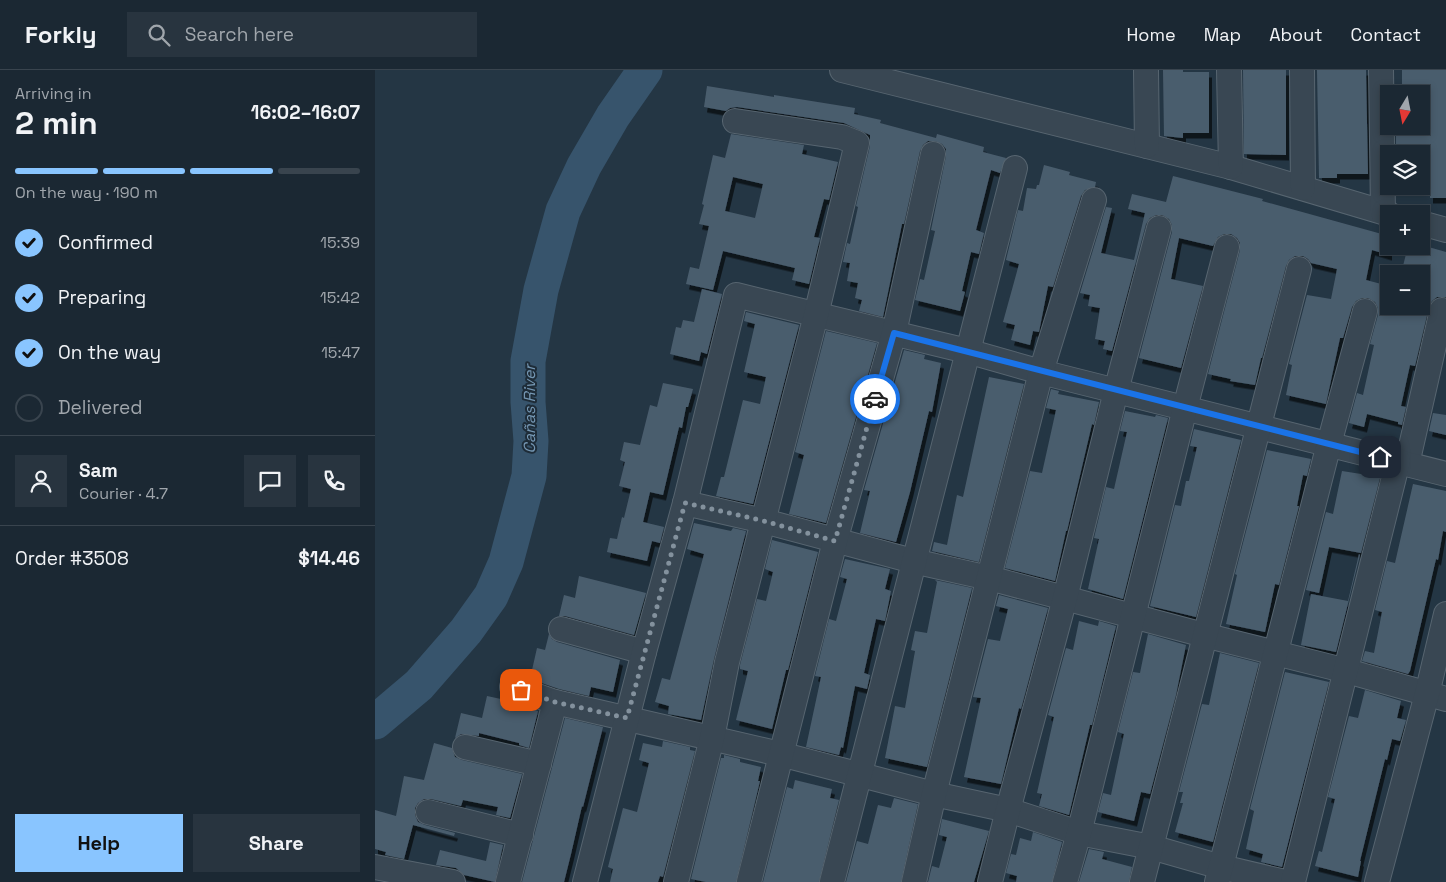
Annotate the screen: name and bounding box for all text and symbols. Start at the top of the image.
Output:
search box [127,12,477,57]
text: Forkly [25,19,97,50]
icon: search [145,21,173,49]
text: Search here [185,22,294,47]
text: Home [1127,23,1176,46]
text: Map [1204,23,1241,46]
text: About [1269,23,1323,46]
text: Contact [1351,23,1421,46]
text: Arriving in [15,83,92,104]
north arrow [1380,85,1430,135]
map controls [1380,85,1430,315]
text: 16:02–16:07 [251,100,360,125]
text: 2 min [15,103,98,143]
button: layers [1380,145,1430,195]
text: On the way · 190 m [15,182,158,203]
button: + [1380,205,1430,255]
icon: check [15,229,43,257]
text: Confirmed [58,230,153,255]
text: 15:39 [320,232,360,253]
button: − [1380,265,1430,315]
icon: check [15,284,43,312]
text: Preparing [58,285,146,310]
text: 15:42 [320,287,360,308]
icon: check [15,339,43,367]
text: On the way [58,340,161,365]
text: 15:47 [321,342,360,363]
water label: Cañas River [519,363,540,453]
courier [850,374,900,424]
icon: car [861,385,889,413]
text: Delivered [58,395,143,420]
pin [1359,436,1401,478]
icon: home [1366,443,1394,471]
button: person [15,455,67,507]
button: chat [244,455,296,507]
button: phone [308,455,360,507]
text: Sam [79,458,118,483]
text: Courier · 4.7 [79,483,168,504]
text: Order #3508 [15,546,129,571]
text: $14.46 [298,546,360,571]
pin [500,669,542,711]
icon: bag [507,676,535,704]
button: Help [15,814,183,872]
button: Share [193,814,360,872]

